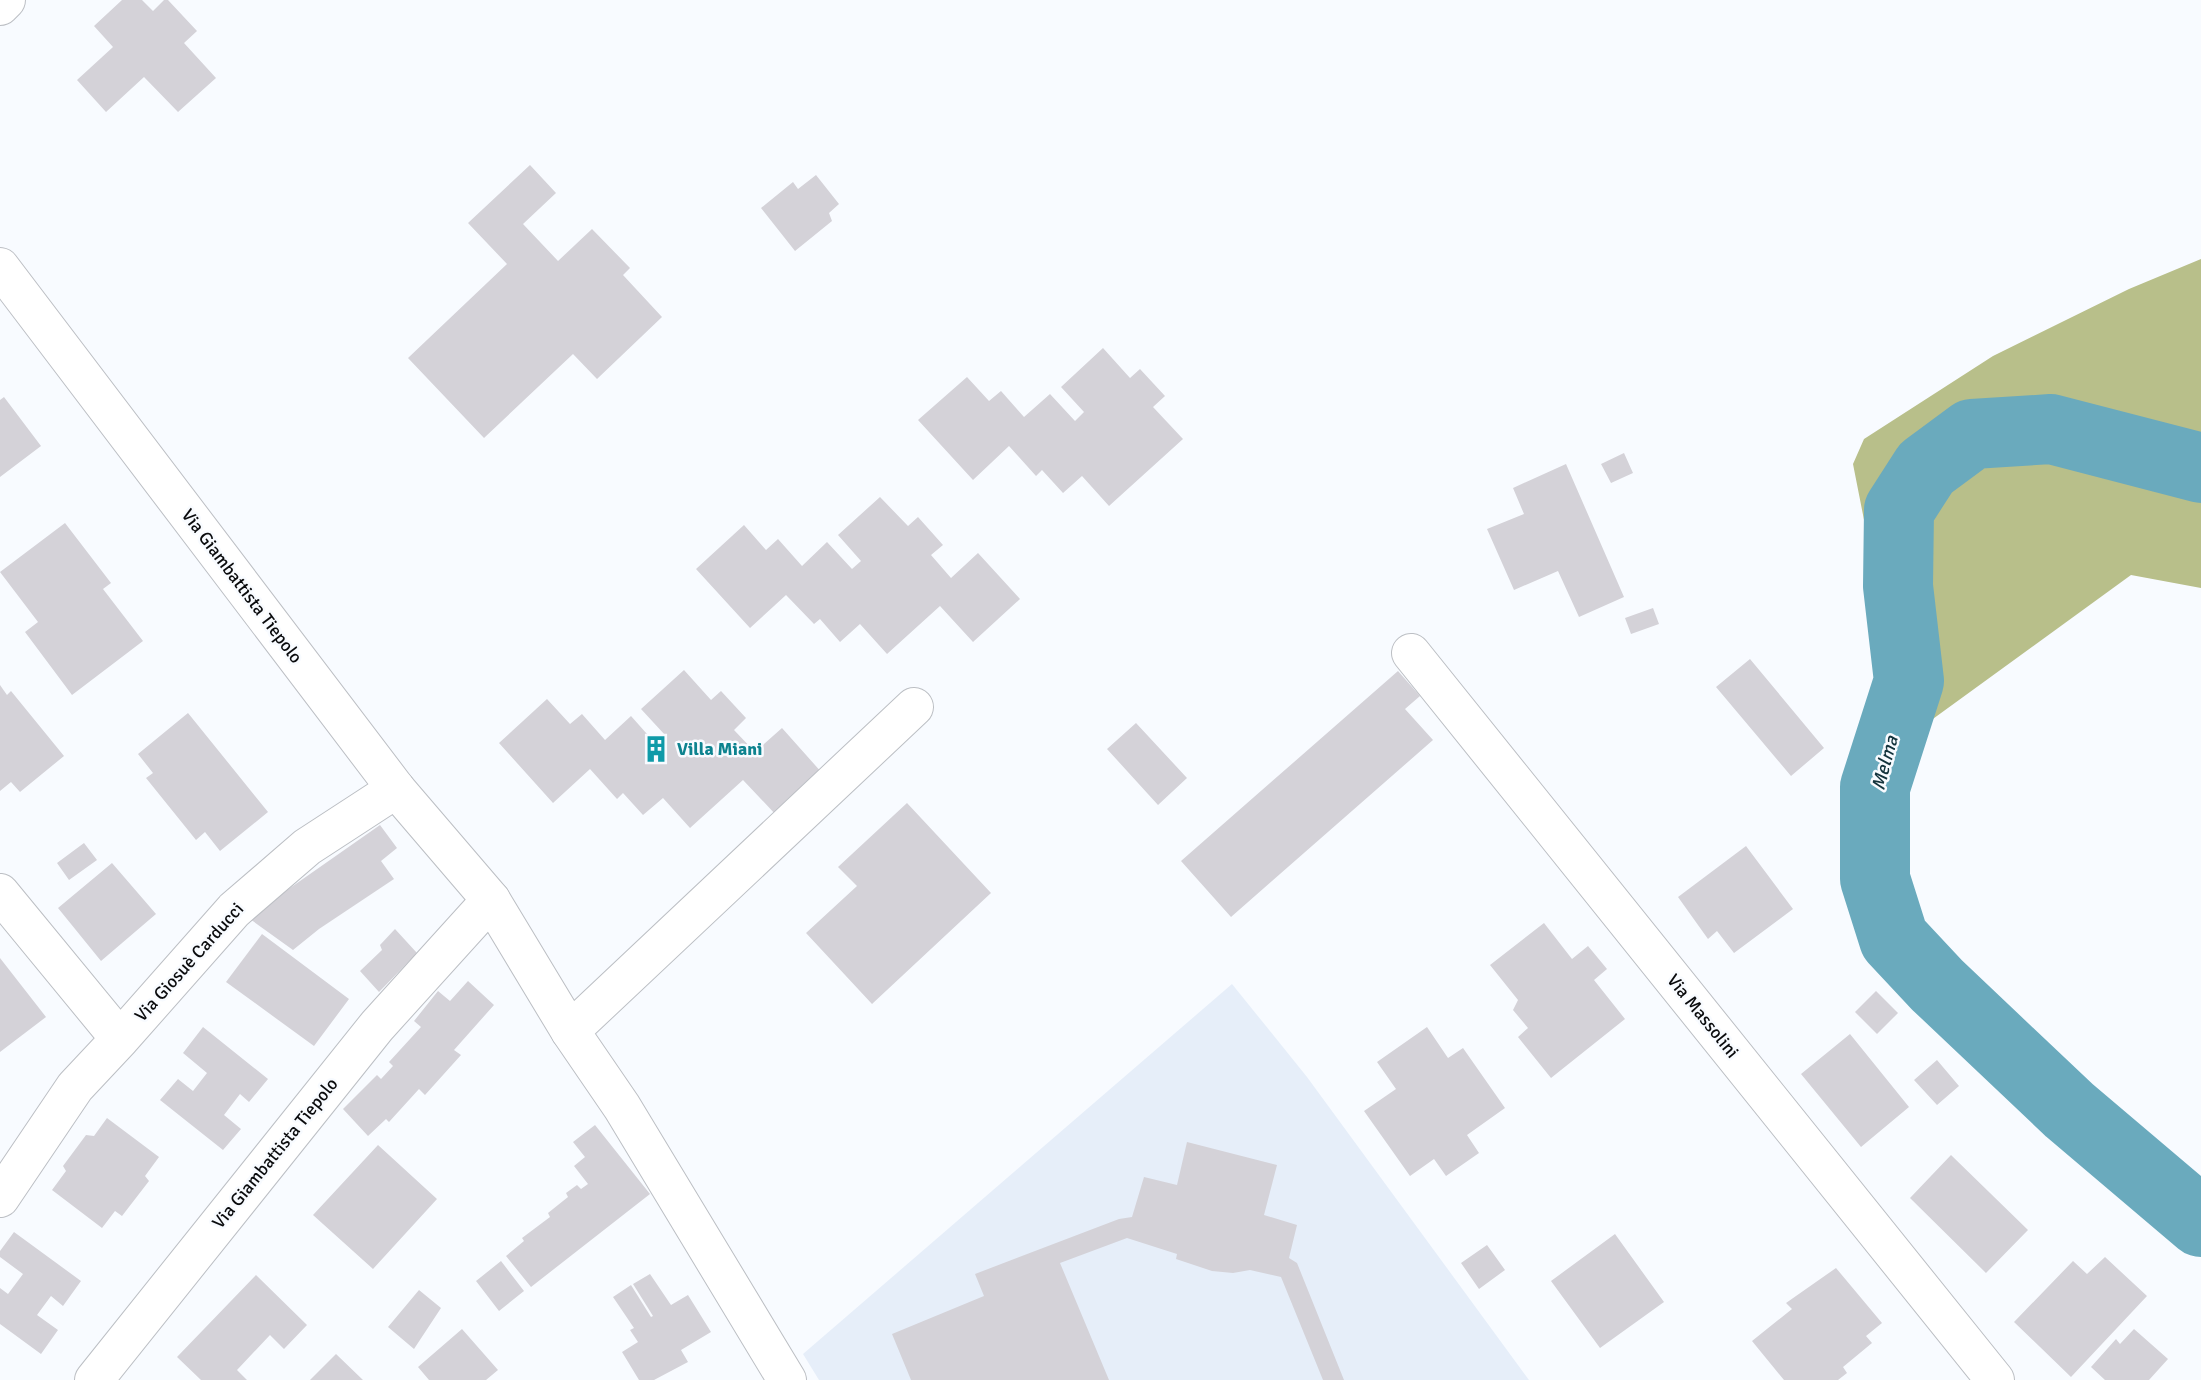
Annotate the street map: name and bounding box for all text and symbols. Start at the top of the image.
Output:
street label: Via Giambattista Tiepolo [177,504,307,668]
water label: Melma [1866,732,1904,793]
building icon: Villa Miani [641,734,671,764]
place label: Villa Miani [677,738,762,760]
street label: Via Giosuè Carducci [130,898,248,1026]
street label: Via Massolini [1662,969,1744,1063]
street label: Via Giambattista Tiepolo [207,1073,343,1233]

